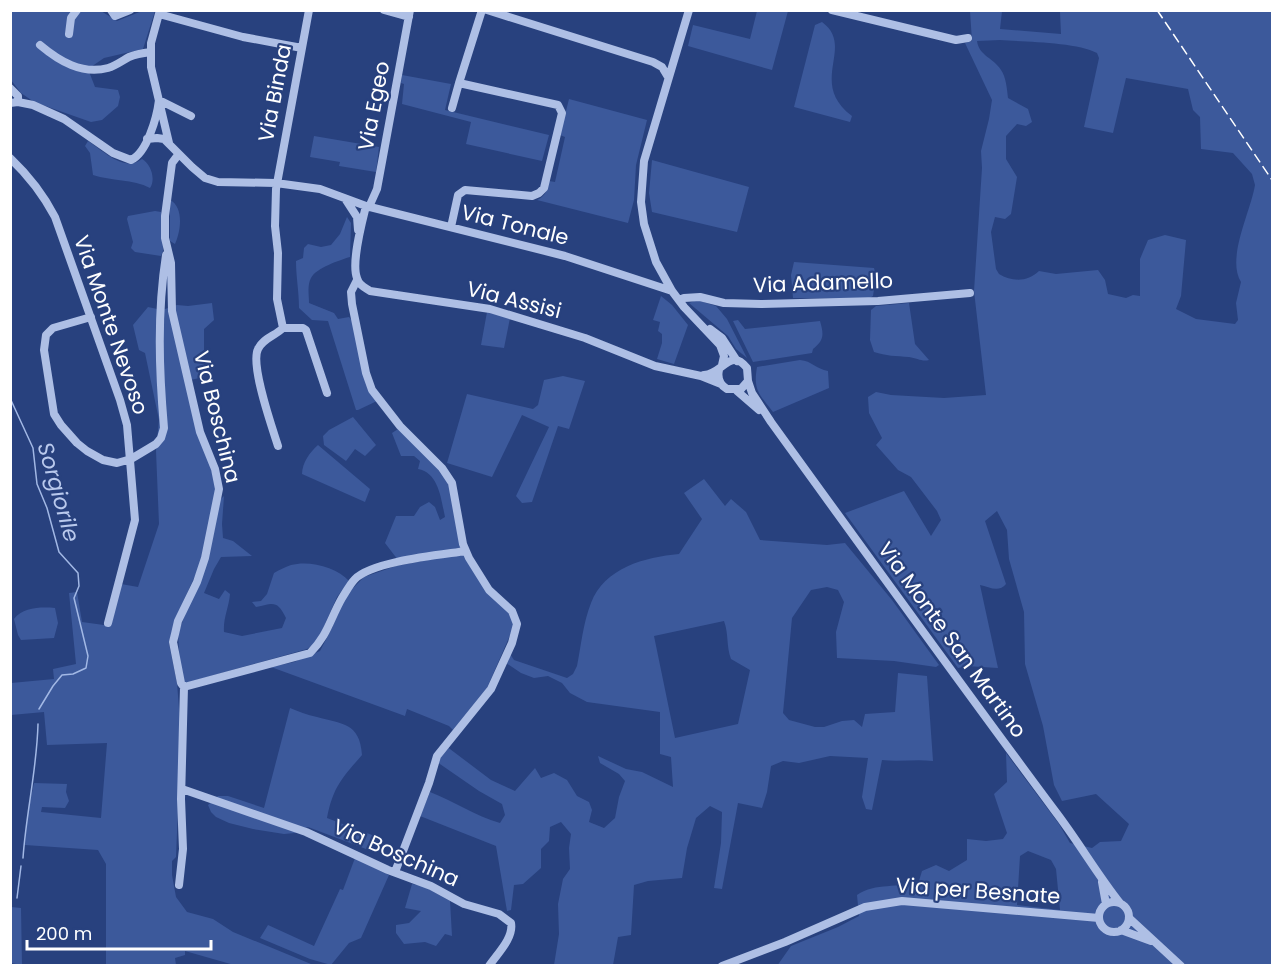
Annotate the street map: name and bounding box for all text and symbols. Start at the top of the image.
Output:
street label: Via Binda [251,42,298,144]
street label: Via Egeo [351,59,396,153]
street label: Via Tonale [458,197,572,252]
street label: Via Monte Nevoso [67,231,156,418]
street label: Via Adamello [752,266,894,299]
street label: Via Assisi [464,274,564,325]
street label: Via Boschina [187,348,248,486]
water label: Sorgiorile [30,439,87,545]
street label: Via Monte San Martino [871,536,1033,744]
street label: Via Boschina [328,812,464,893]
street label: Via per Besnate [895,870,1061,911]
scale bar [27,913,212,951]
text: 200 m [36,921,92,946]

